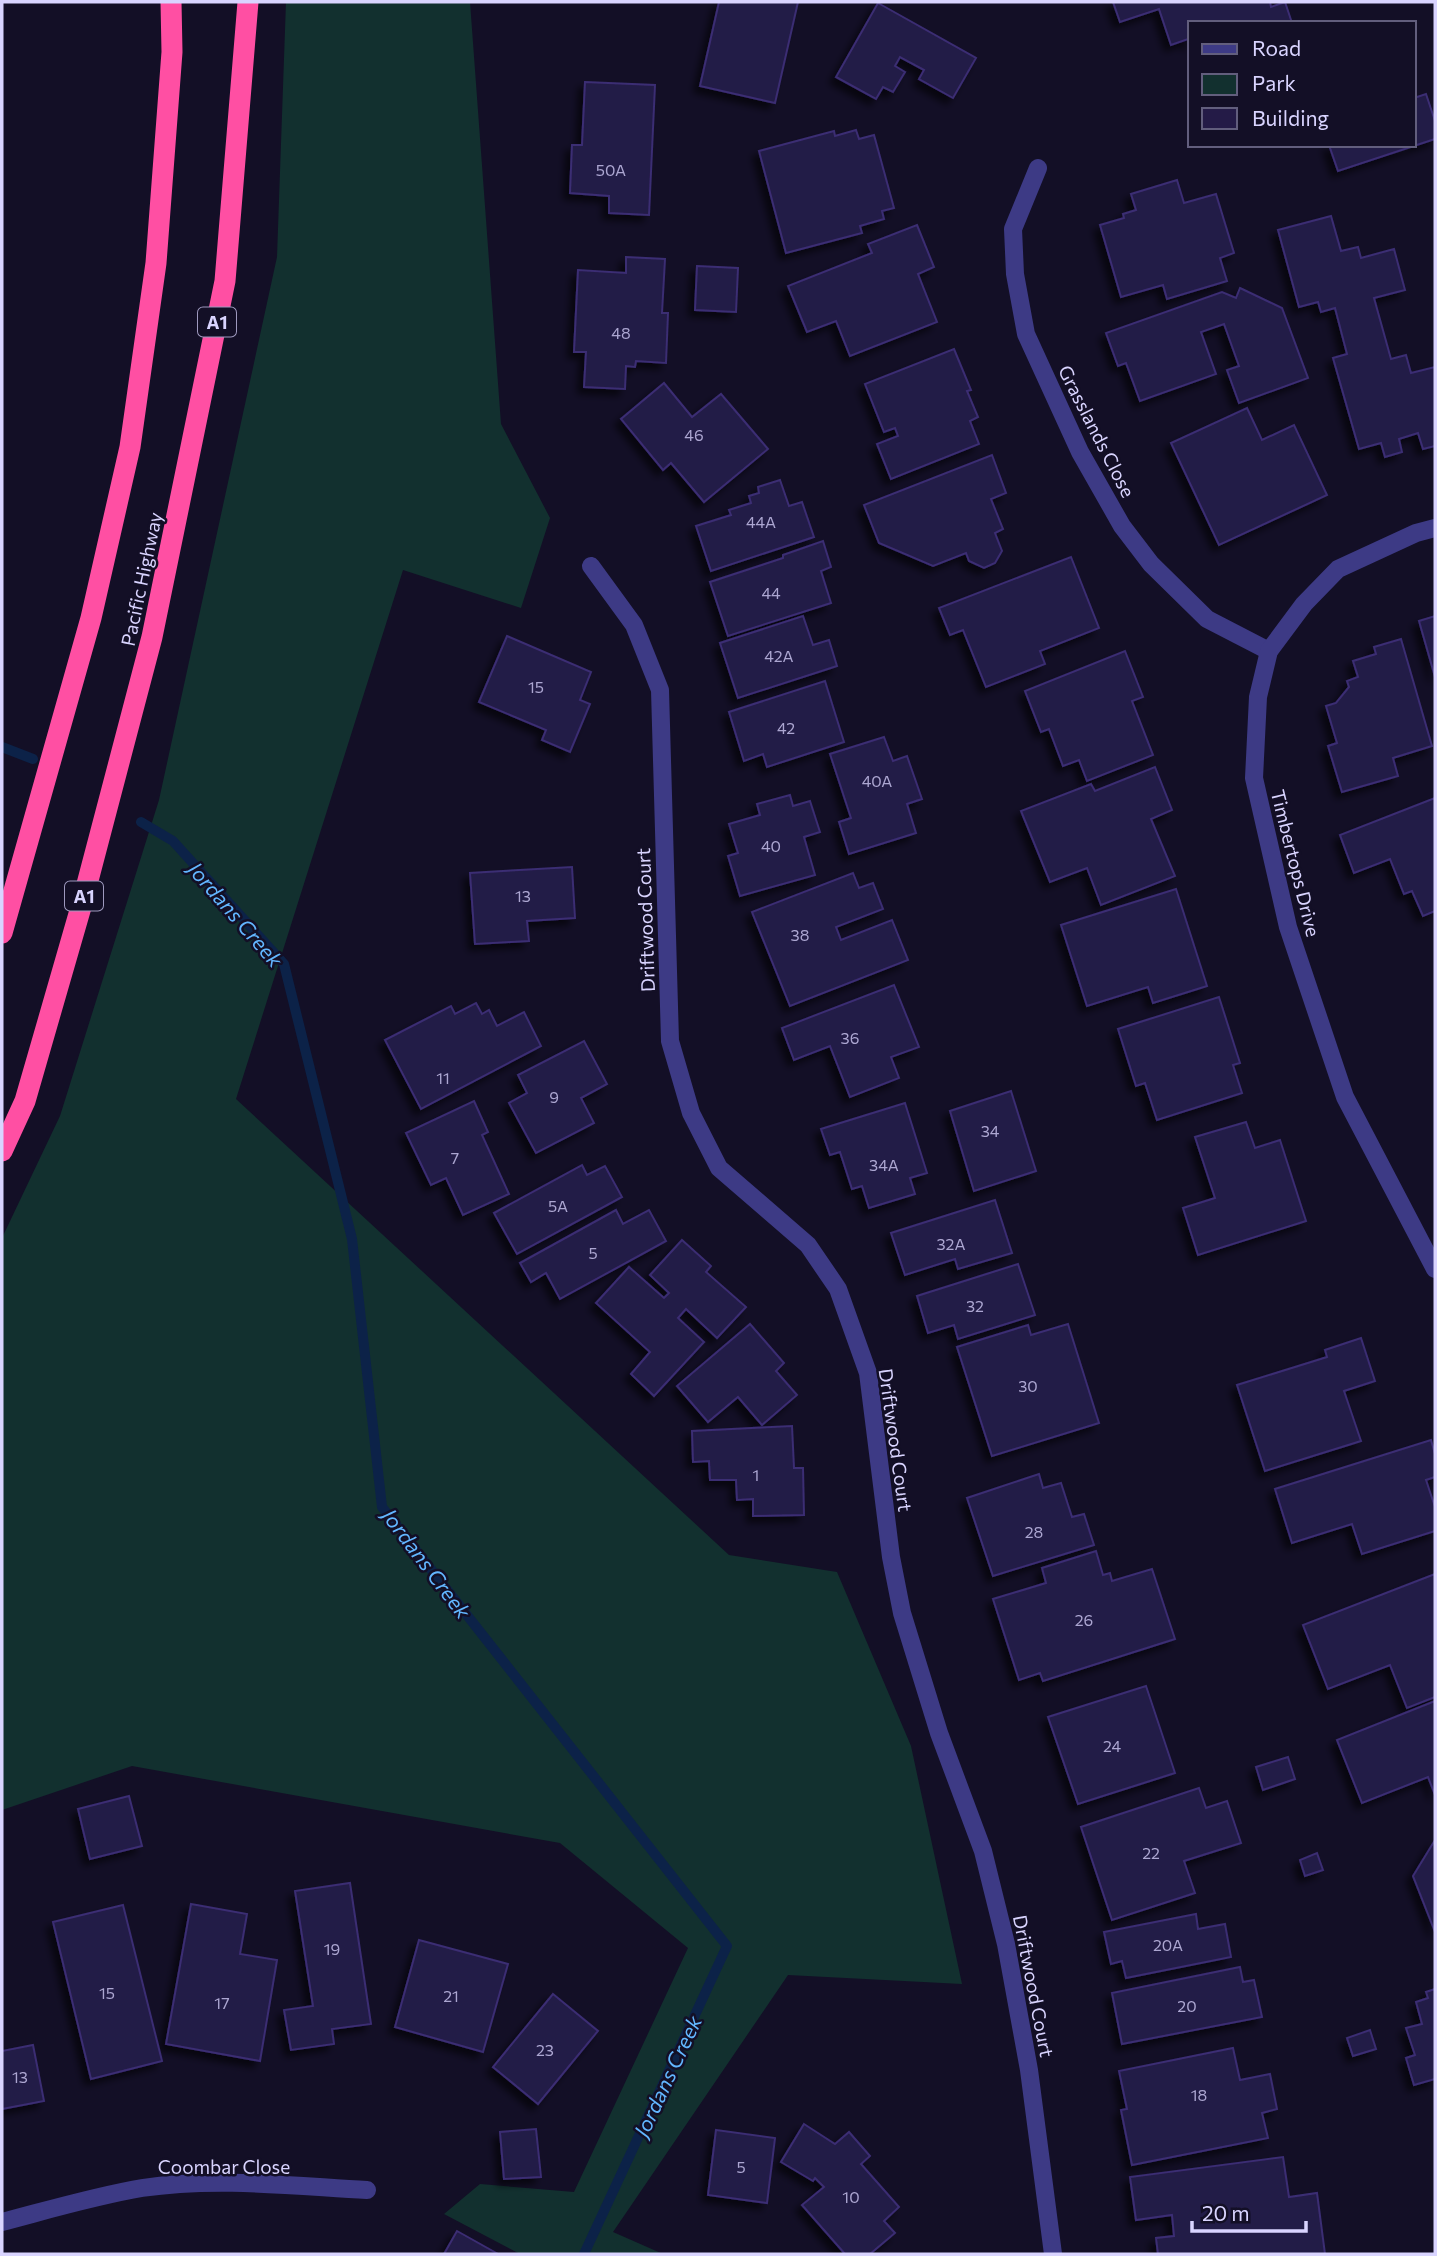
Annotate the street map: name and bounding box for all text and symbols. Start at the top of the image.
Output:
legend [1188,21,1416,147]
text: Road [1252,35,1301,60]
text: Park [1252,70,1296,95]
text: Building [1252,105,1329,130]
house number: 50A [596,160,626,179]
road number: A1 [198,308,236,336]
house number: 48 [611,323,631,342]
street label: Grasslands Close [1054,361,1140,501]
house number: 46 [684,425,704,444]
street label: Pacific Highway [116,510,166,648]
house number: 44A [746,512,776,531]
house number: 44 [761,583,781,602]
house number: 42A [764,646,794,665]
house number: 15 [528,677,544,696]
house number: 42 [777,718,795,737]
house number: 40A [862,771,892,790]
street label: Timbertops Drive [1267,787,1325,939]
house number: 40 [761,836,781,855]
street label: Driftwood Court [631,847,659,993]
water label: Jordans Creek [182,855,289,972]
road number: A1 [65,882,103,911]
house number: 13 [515,886,531,905]
house number: 38 [791,925,809,944]
house number: 36 [841,1028,859,1047]
house number: 11 [436,1068,450,1087]
house number: 9 [549,1087,559,1106]
house number: 34 [981,1121,1000,1140]
house number: 7 [451,1148,459,1167]
house number: 34A [869,1155,899,1174]
house number: 5A [548,1196,568,1215]
house number: 32A [937,1234,966,1253]
house number: 5 [588,1243,598,1262]
house number: 32 [966,1296,984,1315]
street label: Driftwood Court [875,1367,917,1513]
house number: 30 [1018,1376,1038,1395]
house number: 1 [753,1465,759,1484]
water label: Jordans Creek [376,1501,477,1623]
house number: 28 [1025,1522,1043,1541]
house number: 26 [1075,1610,1093,1629]
house number: 24 [1103,1736,1121,1755]
house number: 22 [1142,1843,1160,1862]
street label: Driftwood Court [1009,1913,1059,2059]
house number: 20A [1153,1935,1183,1954]
house number: 19 [324,1939,340,1958]
house number: 15 [99,1983,115,2002]
house number: 21 [443,1986,459,2005]
house number: 17 [214,1993,230,2012]
house number: 20 [1177,1996,1197,2015]
water label: Jordans Creek [627,2011,706,2143]
house number: 23 [536,2040,554,2059]
house number: 13 [12,2067,28,2086]
house number: 18 [1191,2085,1207,2104]
street label: Coombar Close [158,2155,290,2178]
house number: 5 [736,2157,746,2176]
house number: 10 [842,2187,860,2206]
scale bar [1192,2190,1306,2234]
text: 20 m [1202,2200,1250,2225]

